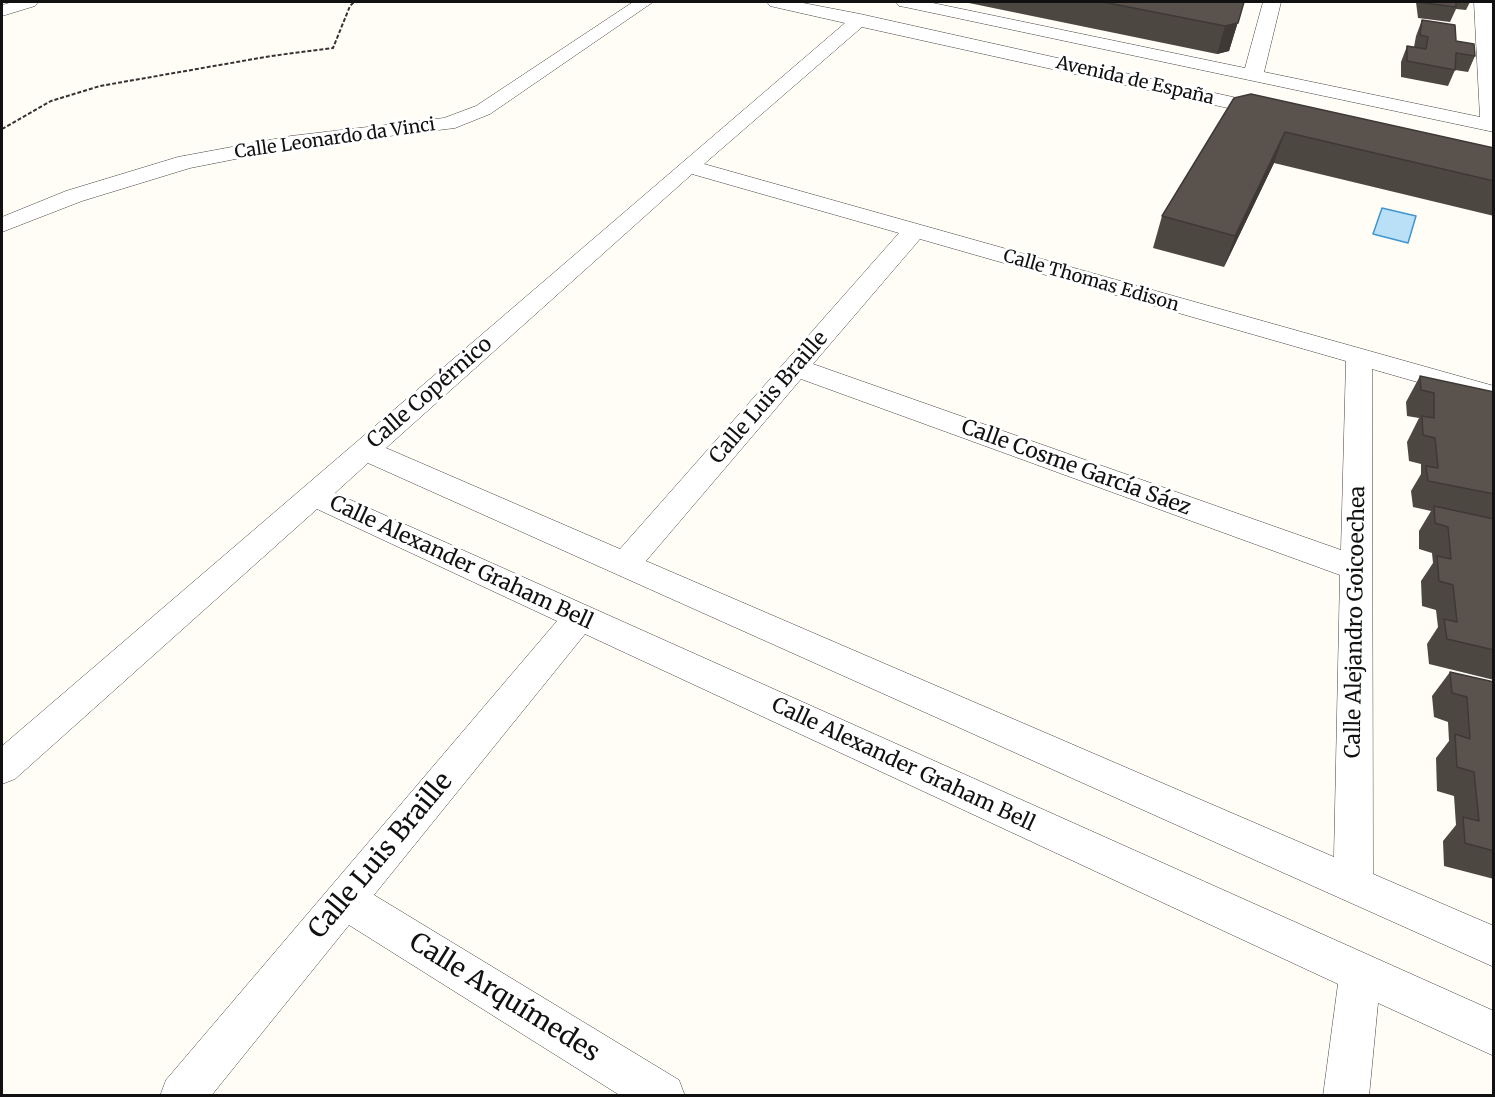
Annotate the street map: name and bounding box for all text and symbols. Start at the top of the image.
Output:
street label: Avenida de España [1054,52,1216,110]
street label: Calle Leonardo da Vinci [233,114,437,164]
street label: Calle Thomas Edison [1001,246,1181,316]
street label: Calle Luis Braille [705,327,833,469]
street label: Calle Copérnico [362,332,498,454]
street label: Calle Cosme García Sáez [958,415,1194,521]
street label: Calle Alejandro Goicoechea [1341,486,1371,758]
street label: Calle Alexander Graham Bell [325,491,597,635]
street label: Calle Alexander Graham Bell [767,693,1039,837]
street label: Calle Luis Braille [302,767,460,945]
street label: Calle Arquímedes [403,927,605,1069]

